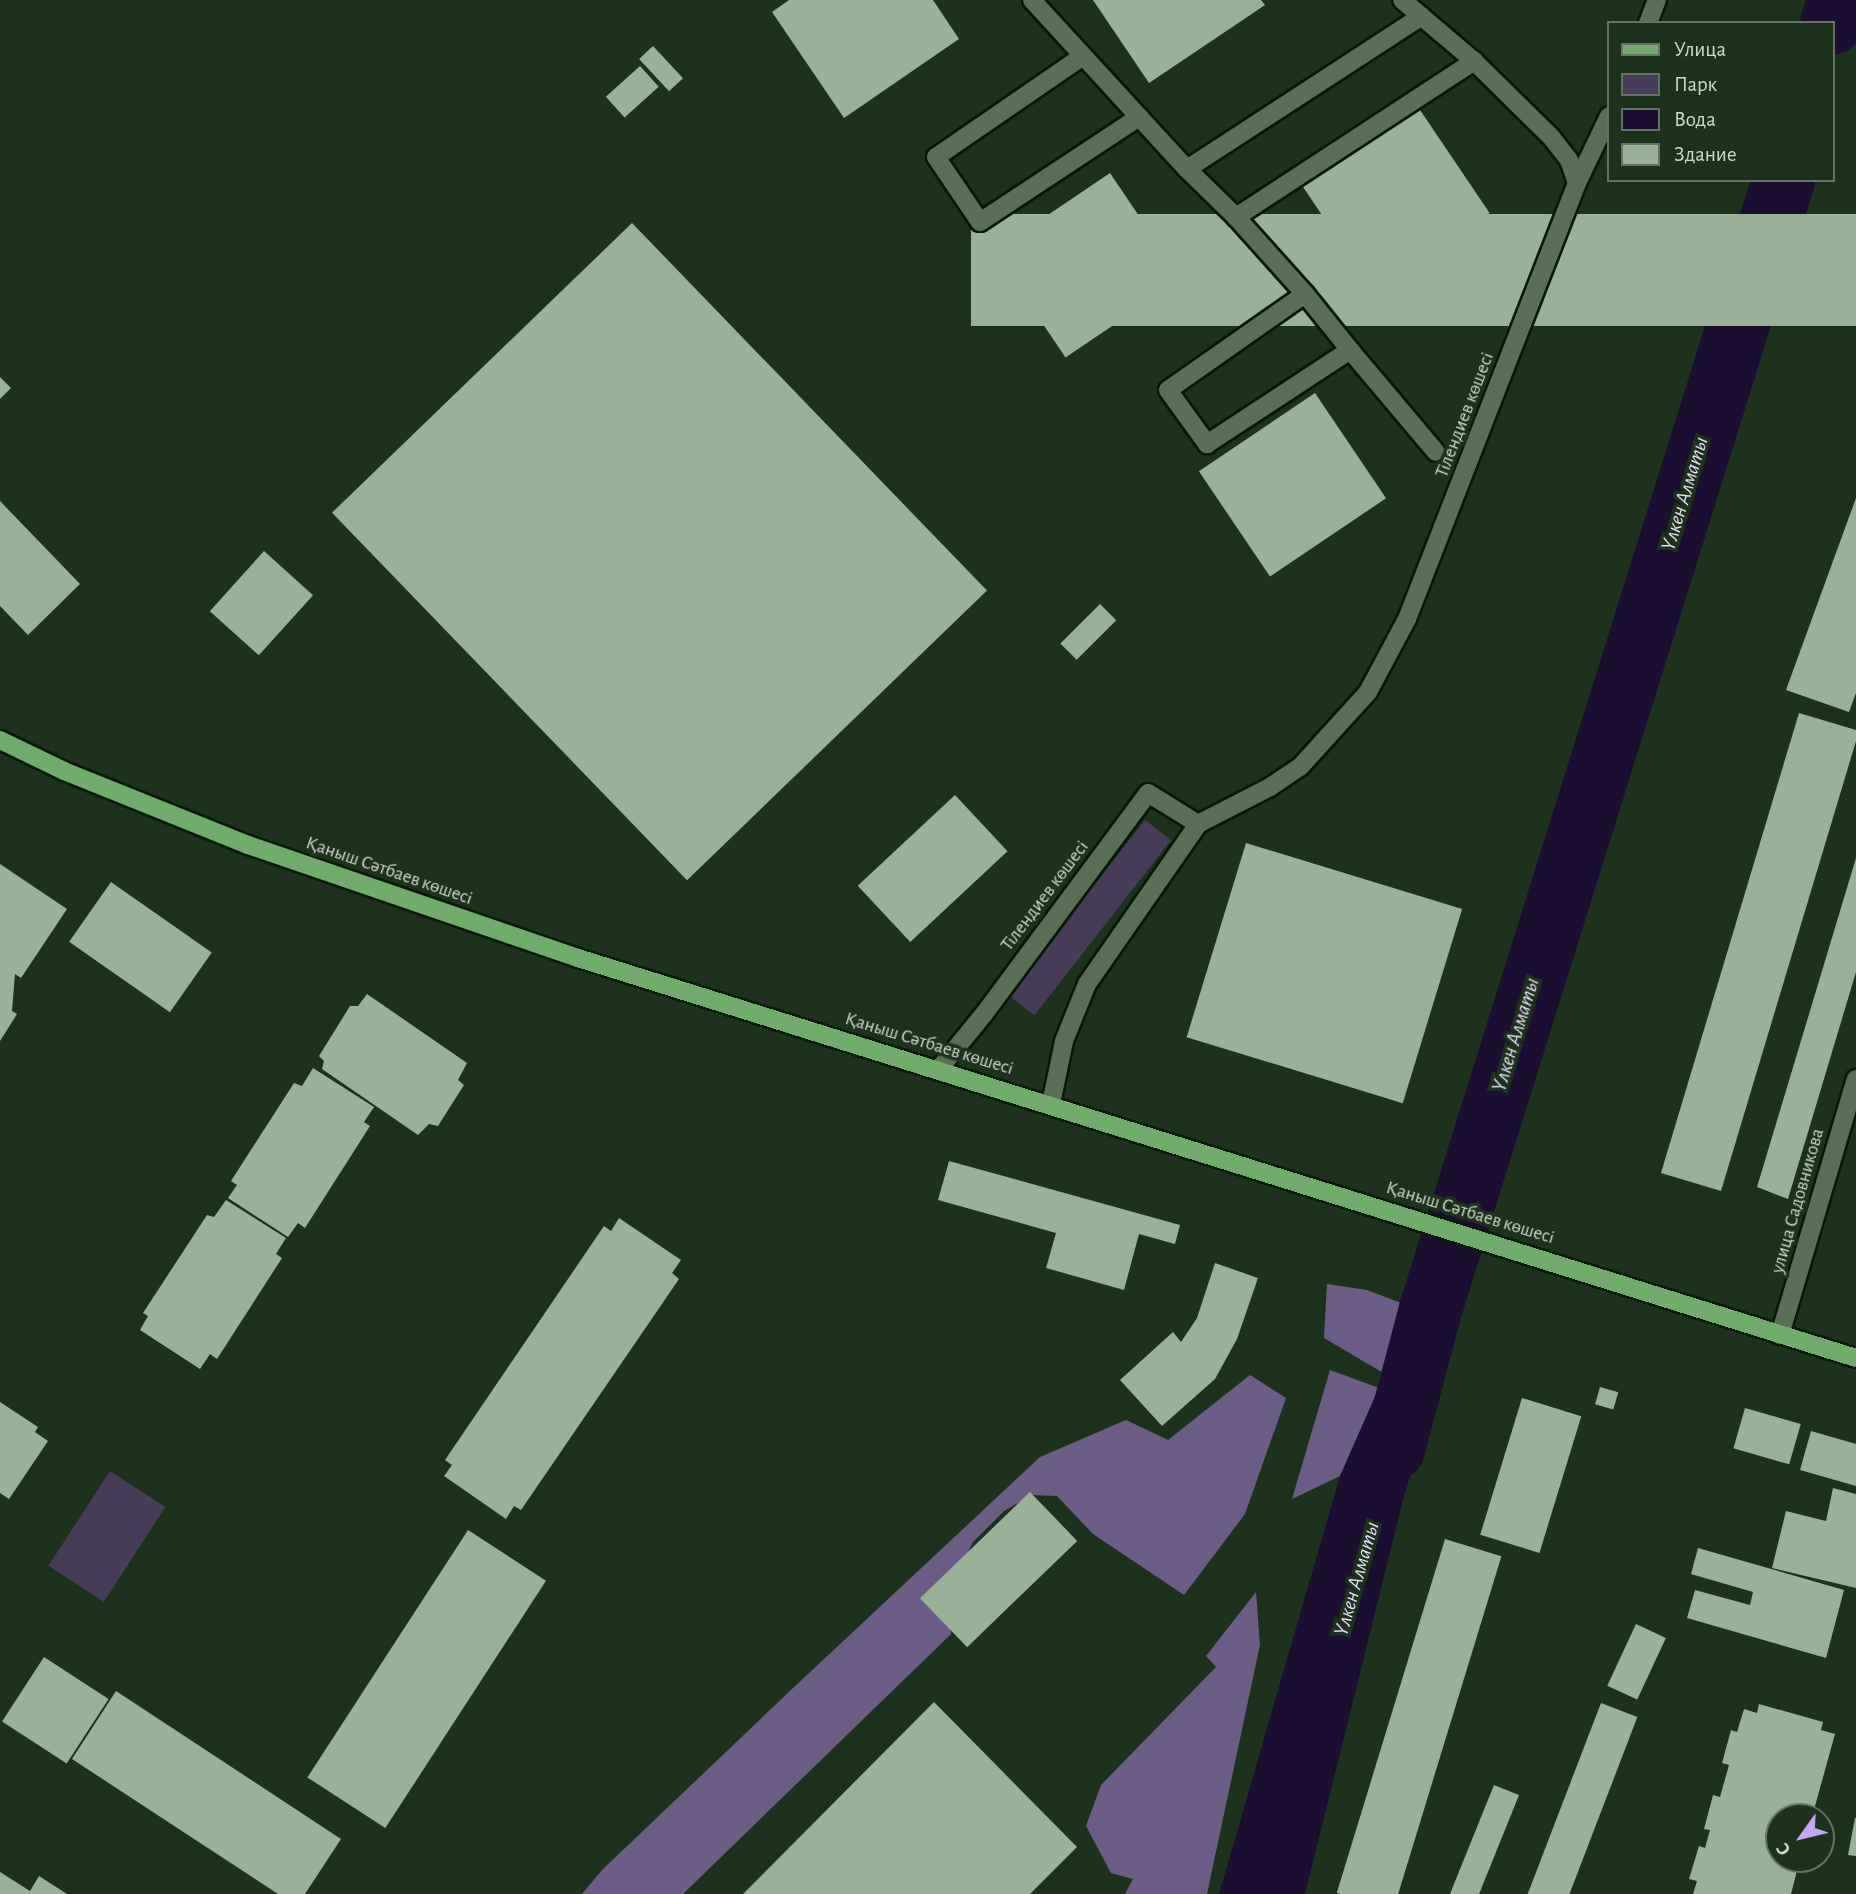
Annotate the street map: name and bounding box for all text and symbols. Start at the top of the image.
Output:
legend [1608,21,1835,182]
text: Улица [1674,39,1726,60]
text: Парк [1674,74,1717,95]
text: Вода [1674,109,1716,130]
text: Здание [1674,144,1737,165]
street label: Тілендиев көшесі [1431,349,1499,481]
water label: Үлкен Алматы [1656,434,1714,554]
street label: Қаныш Сәтбаев көшесі [303,832,475,910]
street label: Тілендиев көшесі [996,836,1094,956]
water label: Үлкен Алматы [1487,975,1545,1095]
street label: Қаныш Сәтбаев көшесі [842,1008,1016,1080]
street label: улица Садовникова [1766,1126,1830,1276]
street label: Қаныш Сәтбаев көшесі [1383,1177,1557,1249]
water label: Үлкен Алматы [1329,1519,1385,1639]
north arrow [1765,1803,1835,1873]
text: С [1773,1839,1795,1859]

